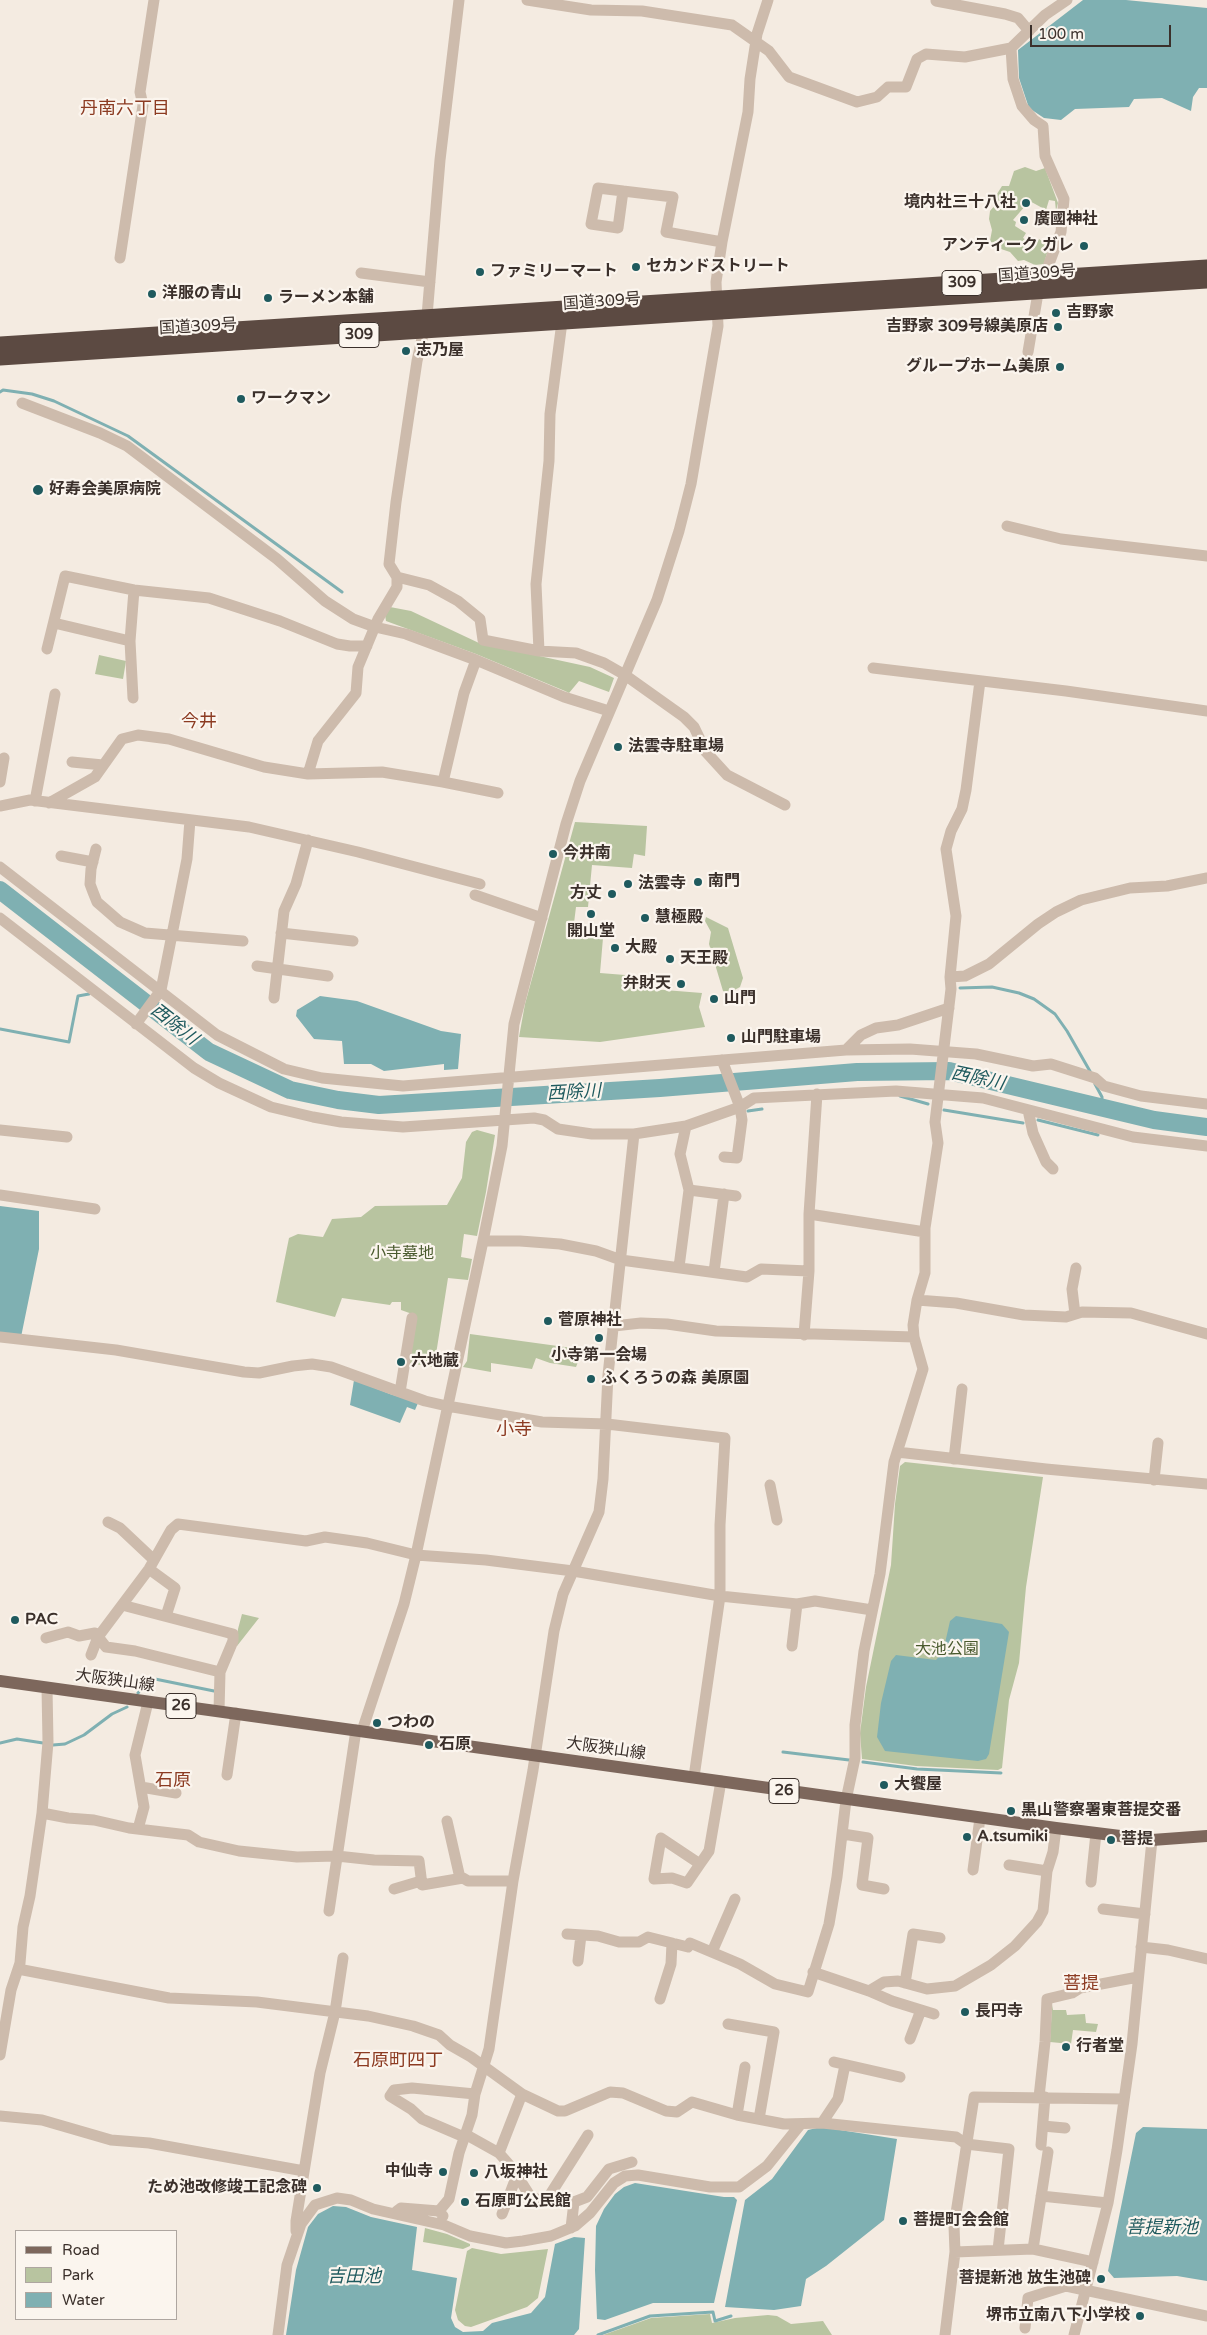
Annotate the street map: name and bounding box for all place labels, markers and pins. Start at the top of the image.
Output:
place label: 境内社三十八社 [904,193,1016,213]
marker: 境内社三十八社 [1020,197,1032,209]
place label: 廣國神社 [1034,210,1098,230]
marker: 廣國神社 [1018,214,1030,226]
place label: アンティーク ガレ [942,236,1074,256]
marker: アンティーク ガレ [1078,240,1090,252]
place label: セカンドストリート [646,257,790,277]
marker: セカンドストリート [630,261,642,273]
place label: ファミリーマート [490,262,618,282]
marker: ファミリーマート [474,266,486,278]
place label: 洋服の青山 [162,284,242,304]
marker: 洋服の青山 [146,288,158,300]
place label: ラーメン本舗 [278,288,374,308]
marker: ラーメン本舗 [262,292,274,304]
place label: 吉野家 [1066,303,1114,323]
marker: 吉野家 [1050,307,1062,319]
place label: 吉野家 309号線美原店 [886,317,1048,337]
marker: 吉野家 309号線美原店 [1052,321,1064,333]
place label: 志乃屋 [416,341,464,361]
marker: 志乃屋 [400,345,412,357]
place label: グループホーム美原 [906,357,1050,377]
marker: グループホーム美原 [1054,361,1066,373]
place label: ワークマン [251,389,331,409]
marker: ワークマン [235,393,247,405]
place label: 好寿会美原病院 [49,480,161,500]
marker: 好寿会美原病院 [31,483,45,497]
place label: 法雲寺駐車場 [628,737,724,757]
marker: 法雲寺駐車場 [612,741,624,753]
place label: 今井南 [563,844,611,864]
marker: 今井南 [547,848,559,860]
place label: 南門 [708,872,740,892]
place label: 法雲寺 [638,874,686,894]
marker: 南門 [692,876,704,888]
marker: 法雲寺 [622,878,634,890]
place label: 方丈 [570,884,602,904]
marker: 方丈 [606,888,618,900]
marker: 開山堂 [585,908,597,920]
place label: 慧極殿 [655,908,703,928]
marker: 慧極殿 [639,912,651,924]
place label: 開山堂 [567,922,615,942]
place label: 大殿 [625,938,657,958]
marker: 大殿 [609,942,621,954]
place label: 天王殿 [680,949,728,969]
marker: 天王殿 [664,953,676,965]
place label: 弁財天 [623,974,671,994]
marker: 弁財天 [675,978,687,990]
place label: 山門 [724,989,756,1009]
marker: 山門 [708,993,720,1005]
place label: 山門駐車場 [741,1028,821,1048]
marker: 山門駐車場 [725,1032,737,1044]
place label: 菅原神社 [558,1311,622,1331]
marker: 菅原神社 [542,1315,554,1327]
marker: 小寺第一会場 [593,1332,605,1344]
place label: 小寺第一会場 [551,1346,647,1366]
place label: 六地蔵 [411,1352,459,1372]
marker: 六地蔵 [395,1356,407,1368]
place label: ふくろうの森 美原園 [601,1369,749,1389]
marker: ふくろうの森 美原園 [585,1373,597,1385]
place label: PAC [25,1610,58,1630]
marker: PAC [9,1614,21,1626]
place label: つわの [387,1713,435,1733]
marker: つわの [371,1717,383,1729]
place label: 石原 [439,1735,471,1755]
marker: 石原 [423,1739,435,1751]
place label: 大饗屋 [894,1775,942,1795]
marker: 大饗屋 [878,1779,890,1791]
place label: 黒山警察署東菩提交番 [1021,1801,1181,1821]
marker: 黒山警察署東菩提交番 [1005,1805,1017,1817]
place label: A.tsumiki [977,1827,1048,1847]
place label: 菩提 [1121,1830,1153,1850]
marker: A.tsumiki [961,1831,973,1843]
marker: 菩提 [1105,1834,1117,1846]
place label: 長円寺 [975,2002,1023,2022]
marker: 長円寺 [959,2006,971,2018]
place label: 行者堂 [1076,2037,1124,2057]
marker: 行者堂 [1060,2041,1072,2053]
place label: 中仙寺 [385,2162,433,2182]
place label: 八坂神社 [484,2163,548,2183]
marker: 中仙寺 [437,2166,449,2178]
marker: 八坂神社 [468,2167,480,2179]
place label: ため池改修竣工記念碑 [147,2178,307,2198]
marker: ため池改修竣工記念碑 [311,2182,323,2194]
place label: 石原町公民館 [475,2192,571,2212]
marker: 石原町公民館 [459,2196,471,2208]
place label: 菩提町会会館 [913,2211,1009,2231]
marker: 菩提町会会館 [897,2215,909,2227]
place label: 菩提新池 放生池碑 [959,2269,1091,2289]
marker: 菩提新池 放生池碑 [1095,2273,1107,2285]
place label: 堺市立南八下小学校 [986,2306,1130,2326]
marker: 堺市立南八下小学校 [1134,2310,1146,2322]

